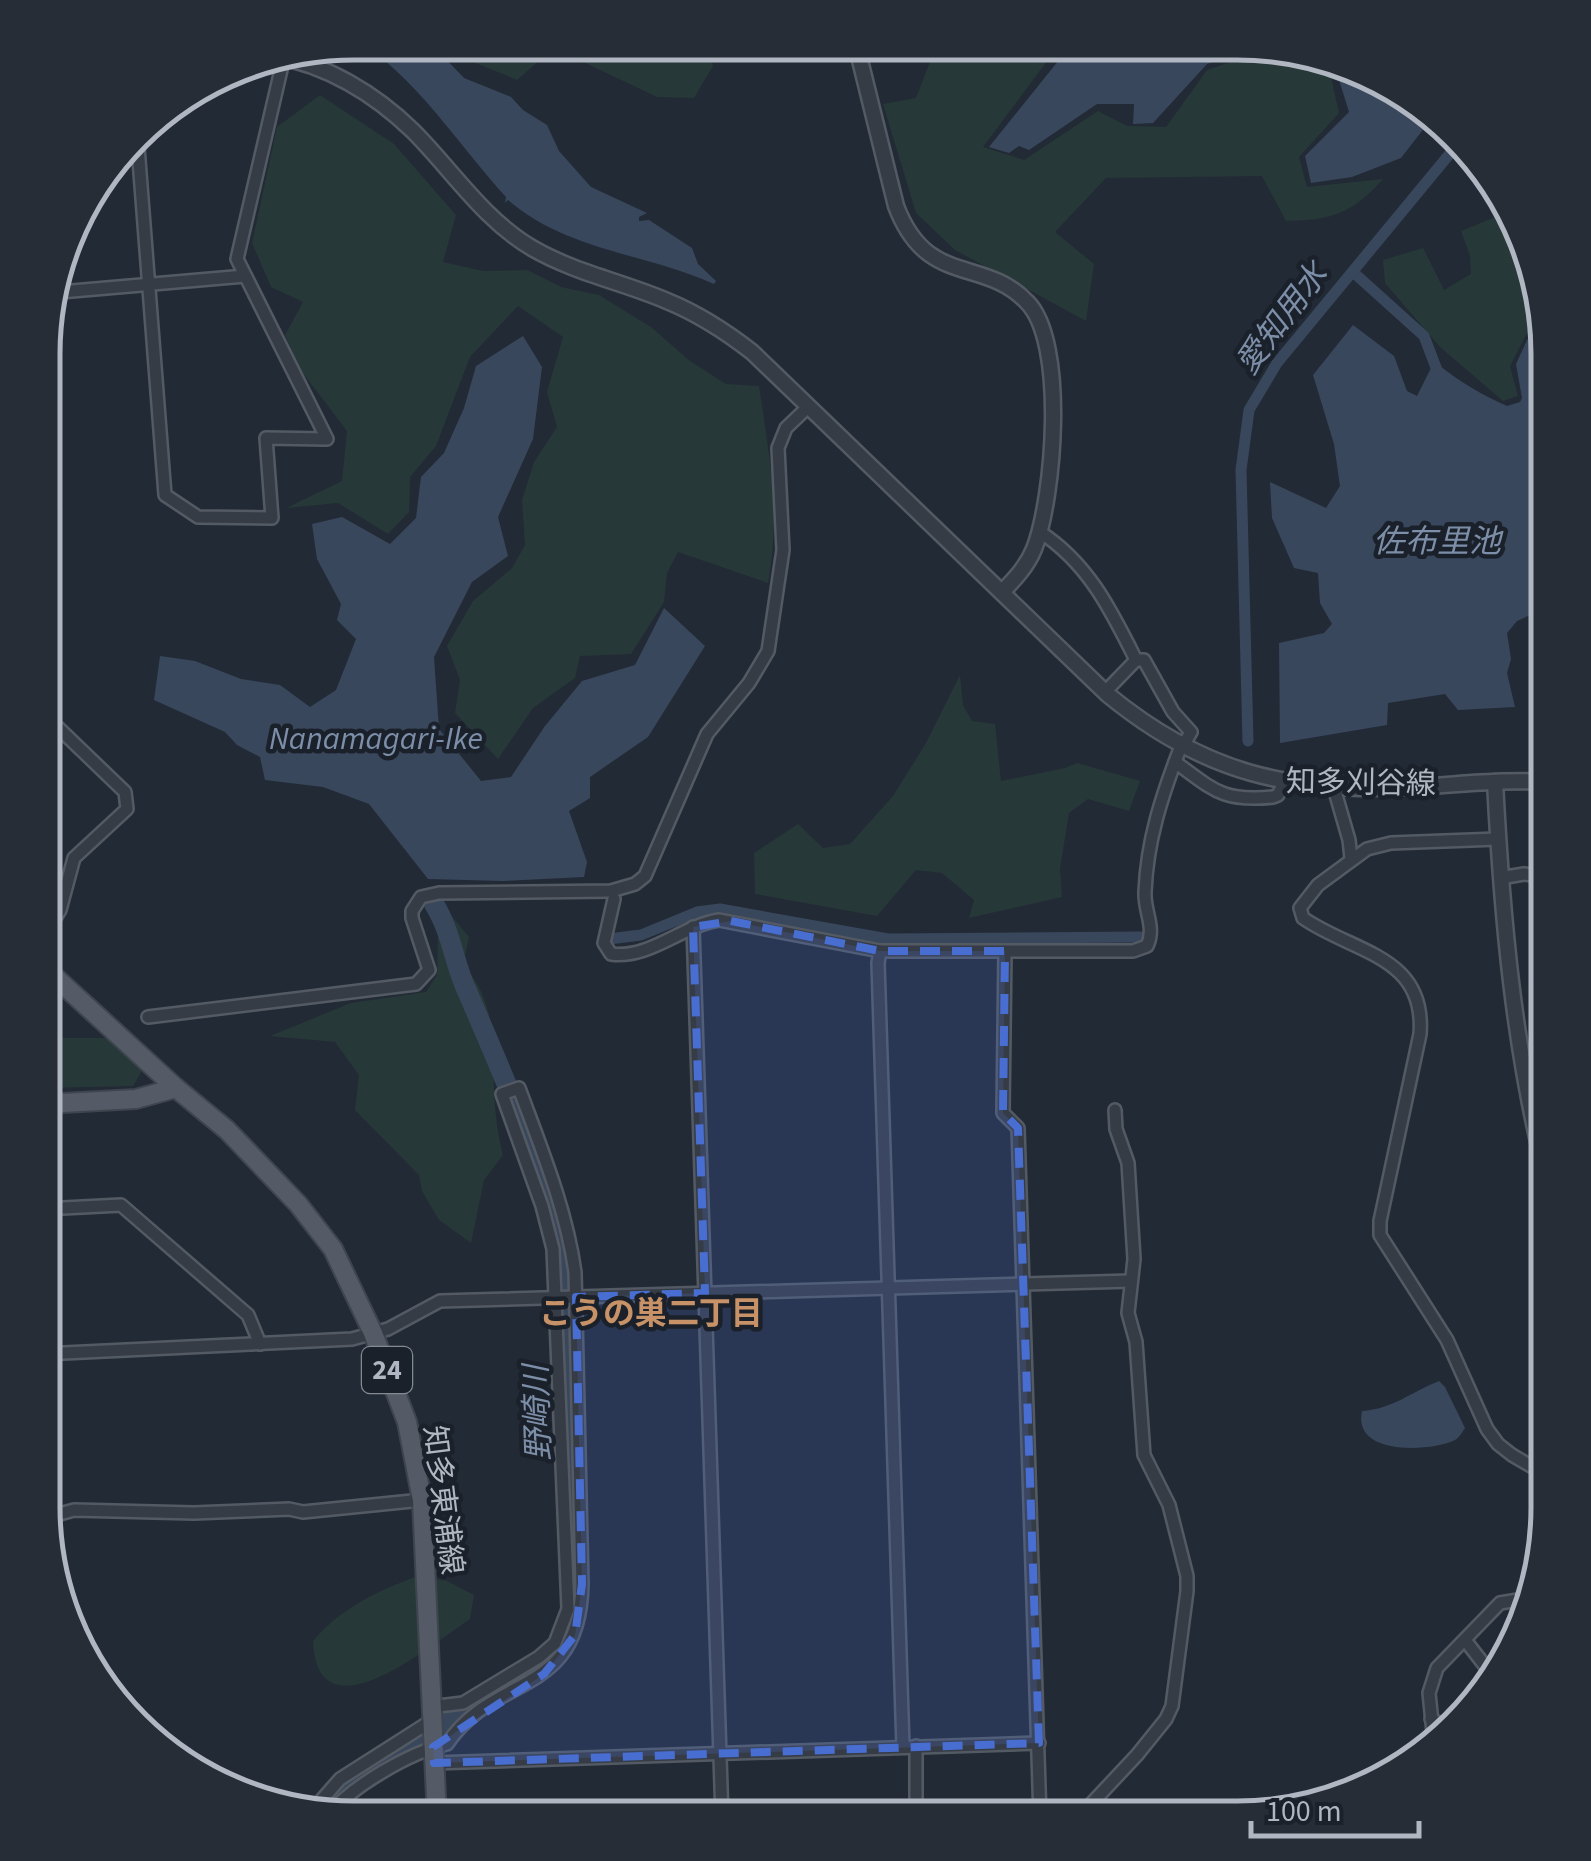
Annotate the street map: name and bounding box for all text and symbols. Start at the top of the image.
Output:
water label: 愛知用水 [1225,252,1341,384]
water label: 佐布里池 [1373,519,1504,565]
water label: Nanamagari-Ike [269,716,483,762]
street label: 知多刈谷線 [1286,760,1436,806]
district label: こうの巣二丁目 [539,1291,763,1337]
road number: 24 [362,1347,412,1393]
water label: 野崎川 [513,1361,563,1462]
street label: 知多東浦線 [413,1423,473,1577]
scale bar [1251,1776,1418,1838]
text: 100 m [1266,1790,1342,1833]

